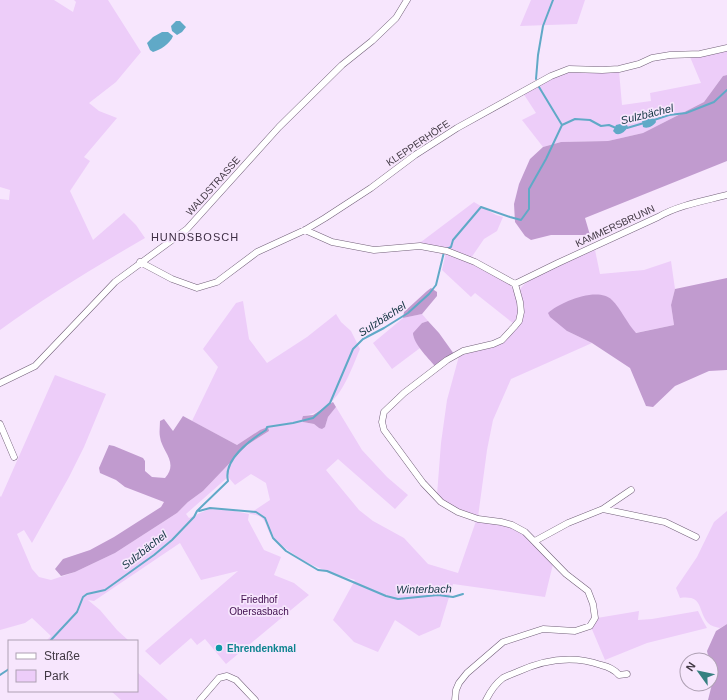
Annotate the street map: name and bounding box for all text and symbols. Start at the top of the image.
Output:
water label: Sulzbächel [619,102,675,126]
street label: KLEPPERHÖFE [384,118,452,168]
street label: WALDSTRASSE [184,154,242,218]
street label: KAMMERSBRUNN [574,203,656,249]
district label: HUNDSBOSCH [151,231,239,243]
water label: Sulzbächel [356,299,408,339]
water label: Sulzbächel [119,528,169,571]
water label: Winterbach [396,583,452,595]
park label: Friedhof Obersasbach [229,594,289,617]
legend [8,640,138,692]
marker: Ehrendenkmal [214,643,224,653]
place label: Ehrendenkmal [227,643,296,654]
text: Straße [44,649,80,663]
north arrow [679,652,719,692]
text: N [683,660,698,673]
text: Park [44,669,70,683]

